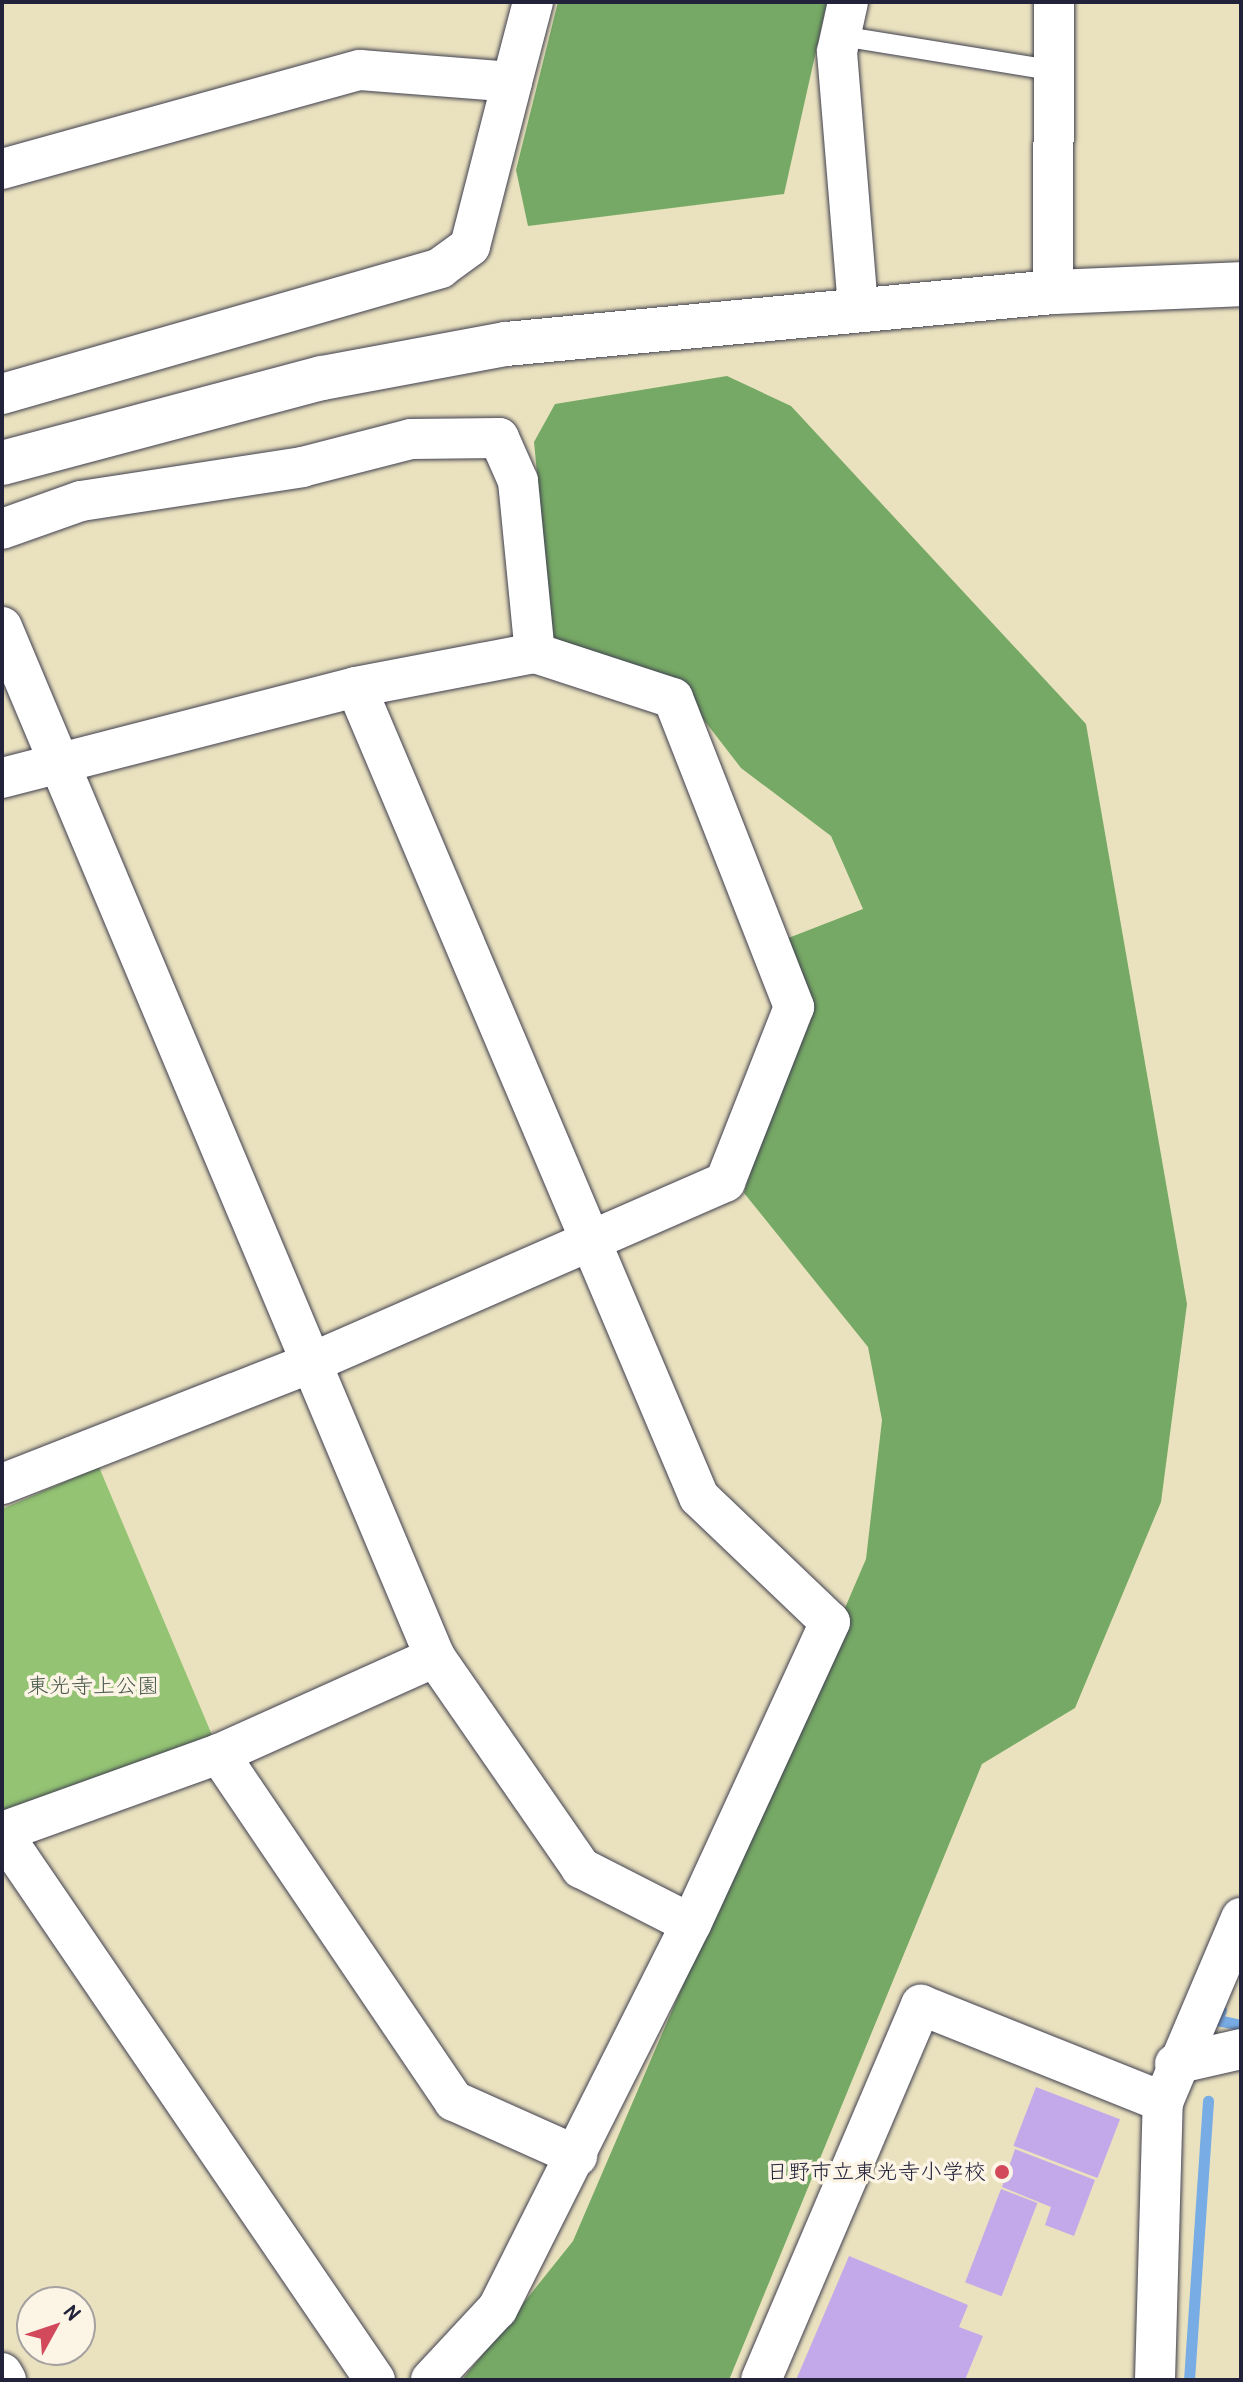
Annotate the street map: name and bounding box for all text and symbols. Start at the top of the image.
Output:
park label: 東光寺上公園 [27,1673,159,1699]
place label: 日野市立東光寺小学校 [766,2159,986,2185]
marker: 日野市立東光寺小学校 [993,2163,1011,2181]
north arrow [16,2286,96,2366]
text: N [58,2298,88,2326]

